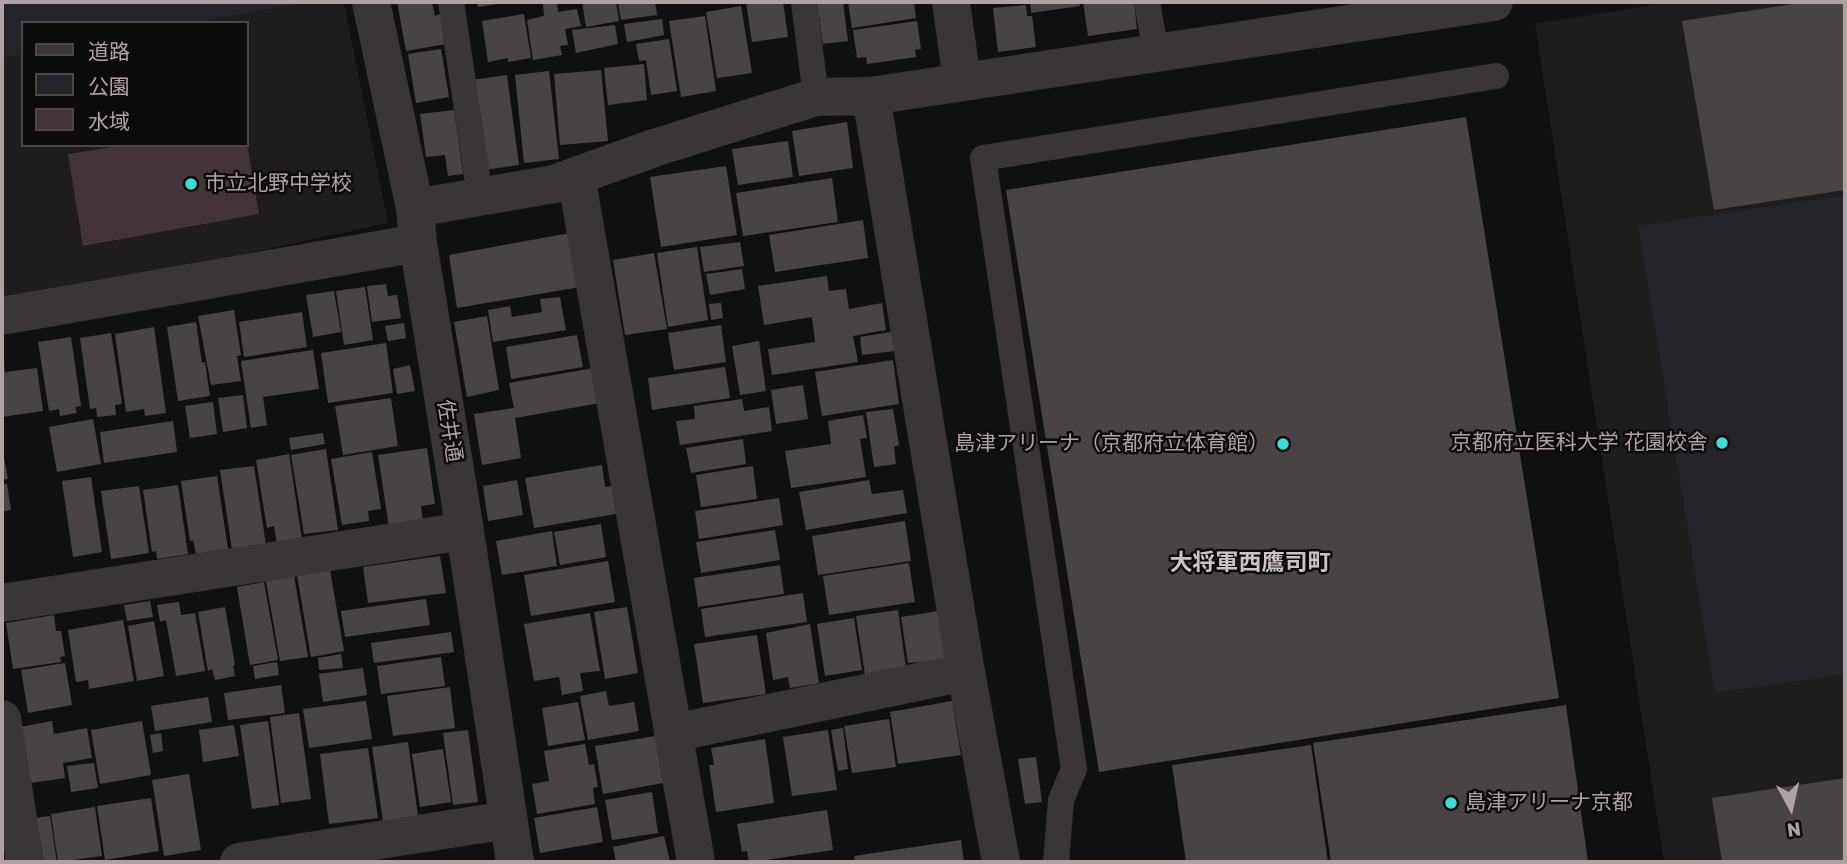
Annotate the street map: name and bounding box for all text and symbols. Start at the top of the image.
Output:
legend [21,21,248,147]
text: 道路 [88,39,130,64]
text: 公園 [88,74,130,99]
text: 水域 [88,109,130,134]
place label: 市立北野中学校 [205,171,352,197]
marker: 市立北野中学校 [183,176,199,192]
street label: 佐井通 [432,398,466,464]
place label: 京都府立医科大学 花園校舎 [1451,430,1708,456]
place label: 島津アリーナ（京都府立体育館） [954,431,1269,457]
marker: 京都府立医科大学 花園校舎 [1714,435,1730,451]
marker: 島津アリーナ（京都府立体育館） [1275,436,1291,452]
district label: 大将軍西鷹司町 [1170,549,1330,577]
north arrow [1756,773,1826,843]
place label: 島津アリーナ京都 [1465,790,1633,816]
marker: 島津アリーナ京都 [1443,795,1459,811]
text: N [1786,817,1802,842]

